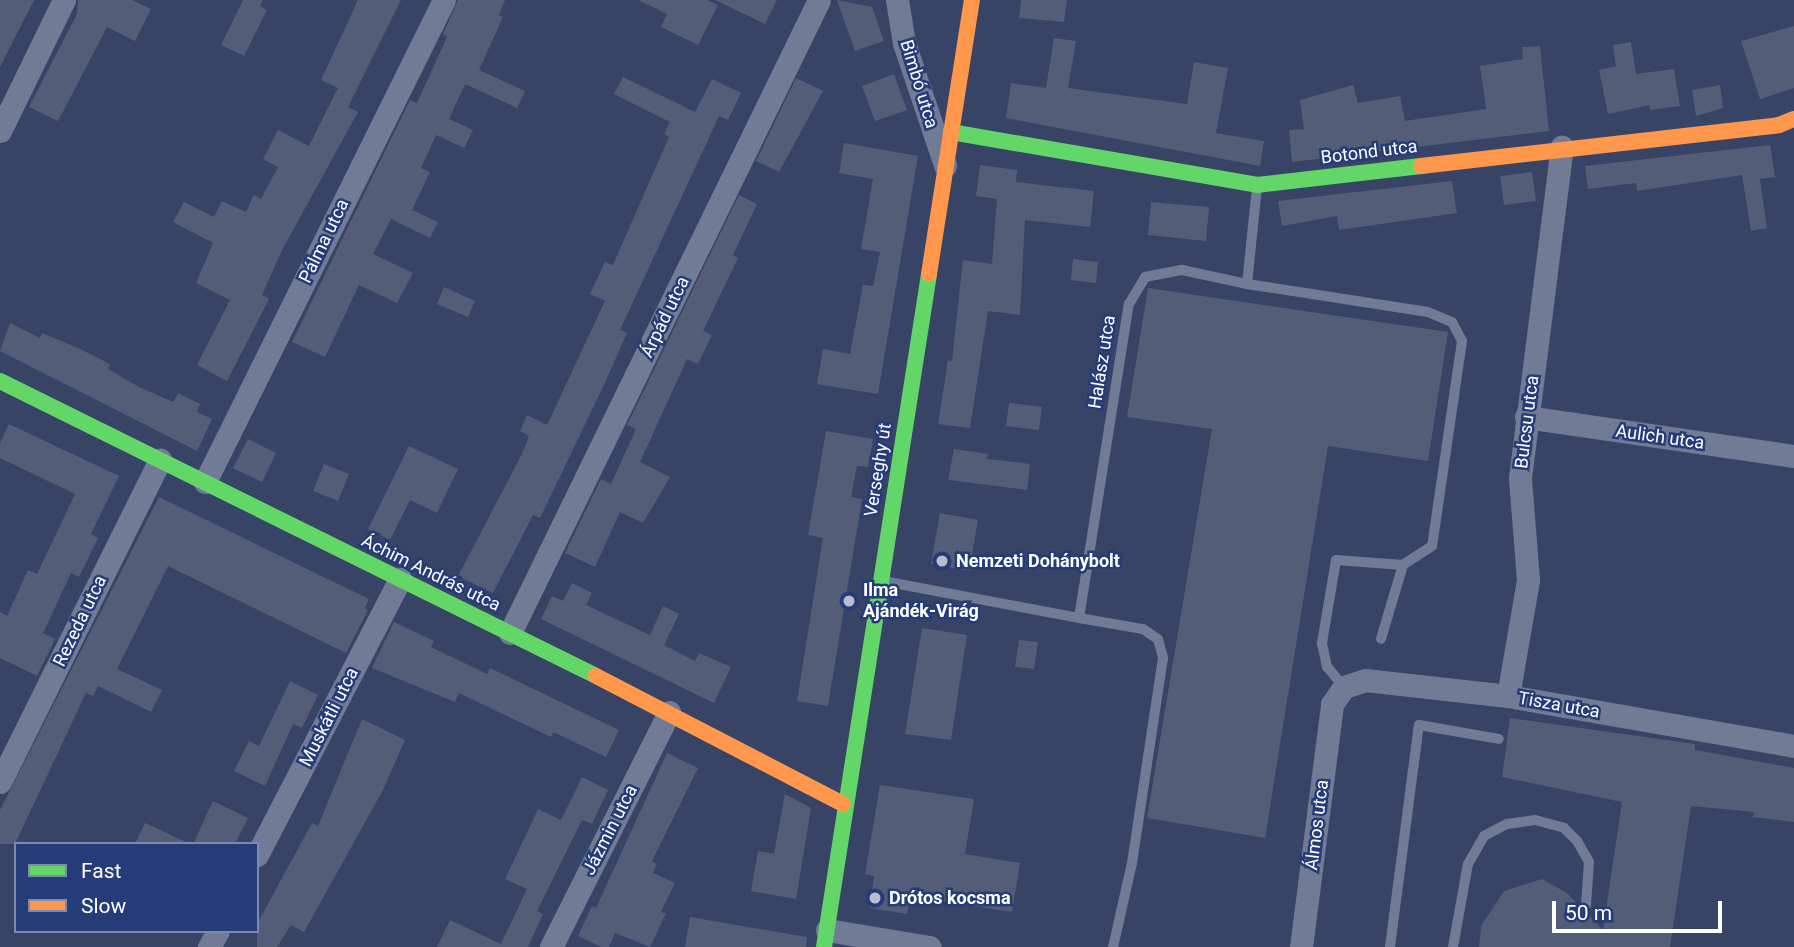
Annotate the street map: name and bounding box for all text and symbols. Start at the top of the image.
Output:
street label: Bimbó utca [895,37,943,131]
street label: Botond utca [1320,135,1418,169]
street label: Pálma utca [294,196,354,286]
street label: Árpád utca [636,273,694,361]
street label: Halász utca [1084,314,1120,410]
street label: Bulcsu utca [1511,374,1543,470]
street label: Aulich utca [1614,420,1706,454]
street label: Verseghy út [860,422,896,518]
street label: Áchim András utca [358,530,504,616]
place label: Nemzeti Dohánybolt [956,550,1120,572]
marker: Nemzeti Dohánybolt [934,553,950,569]
street label: Rezeda utca [49,572,111,670]
place label: Ilma Ajándék-Virág [863,580,979,622]
marker: Ilma Ajándék-Virág [841,593,857,609]
street label: Muskátli utca [295,664,363,770]
street label: Tisza utca [1516,687,1602,723]
street label: Álmos utca [1301,779,1333,871]
street label: Jázmin utca [578,781,642,879]
legend [14,842,259,933]
text: Fast [81,859,121,883]
place label: Drótos kocsma [889,887,1011,909]
scale bar [1556,888,1726,932]
marker: Drótos kocsma [867,890,883,906]
text: Slow [81,894,126,918]
text: 50 m [1565,901,1612,925]

